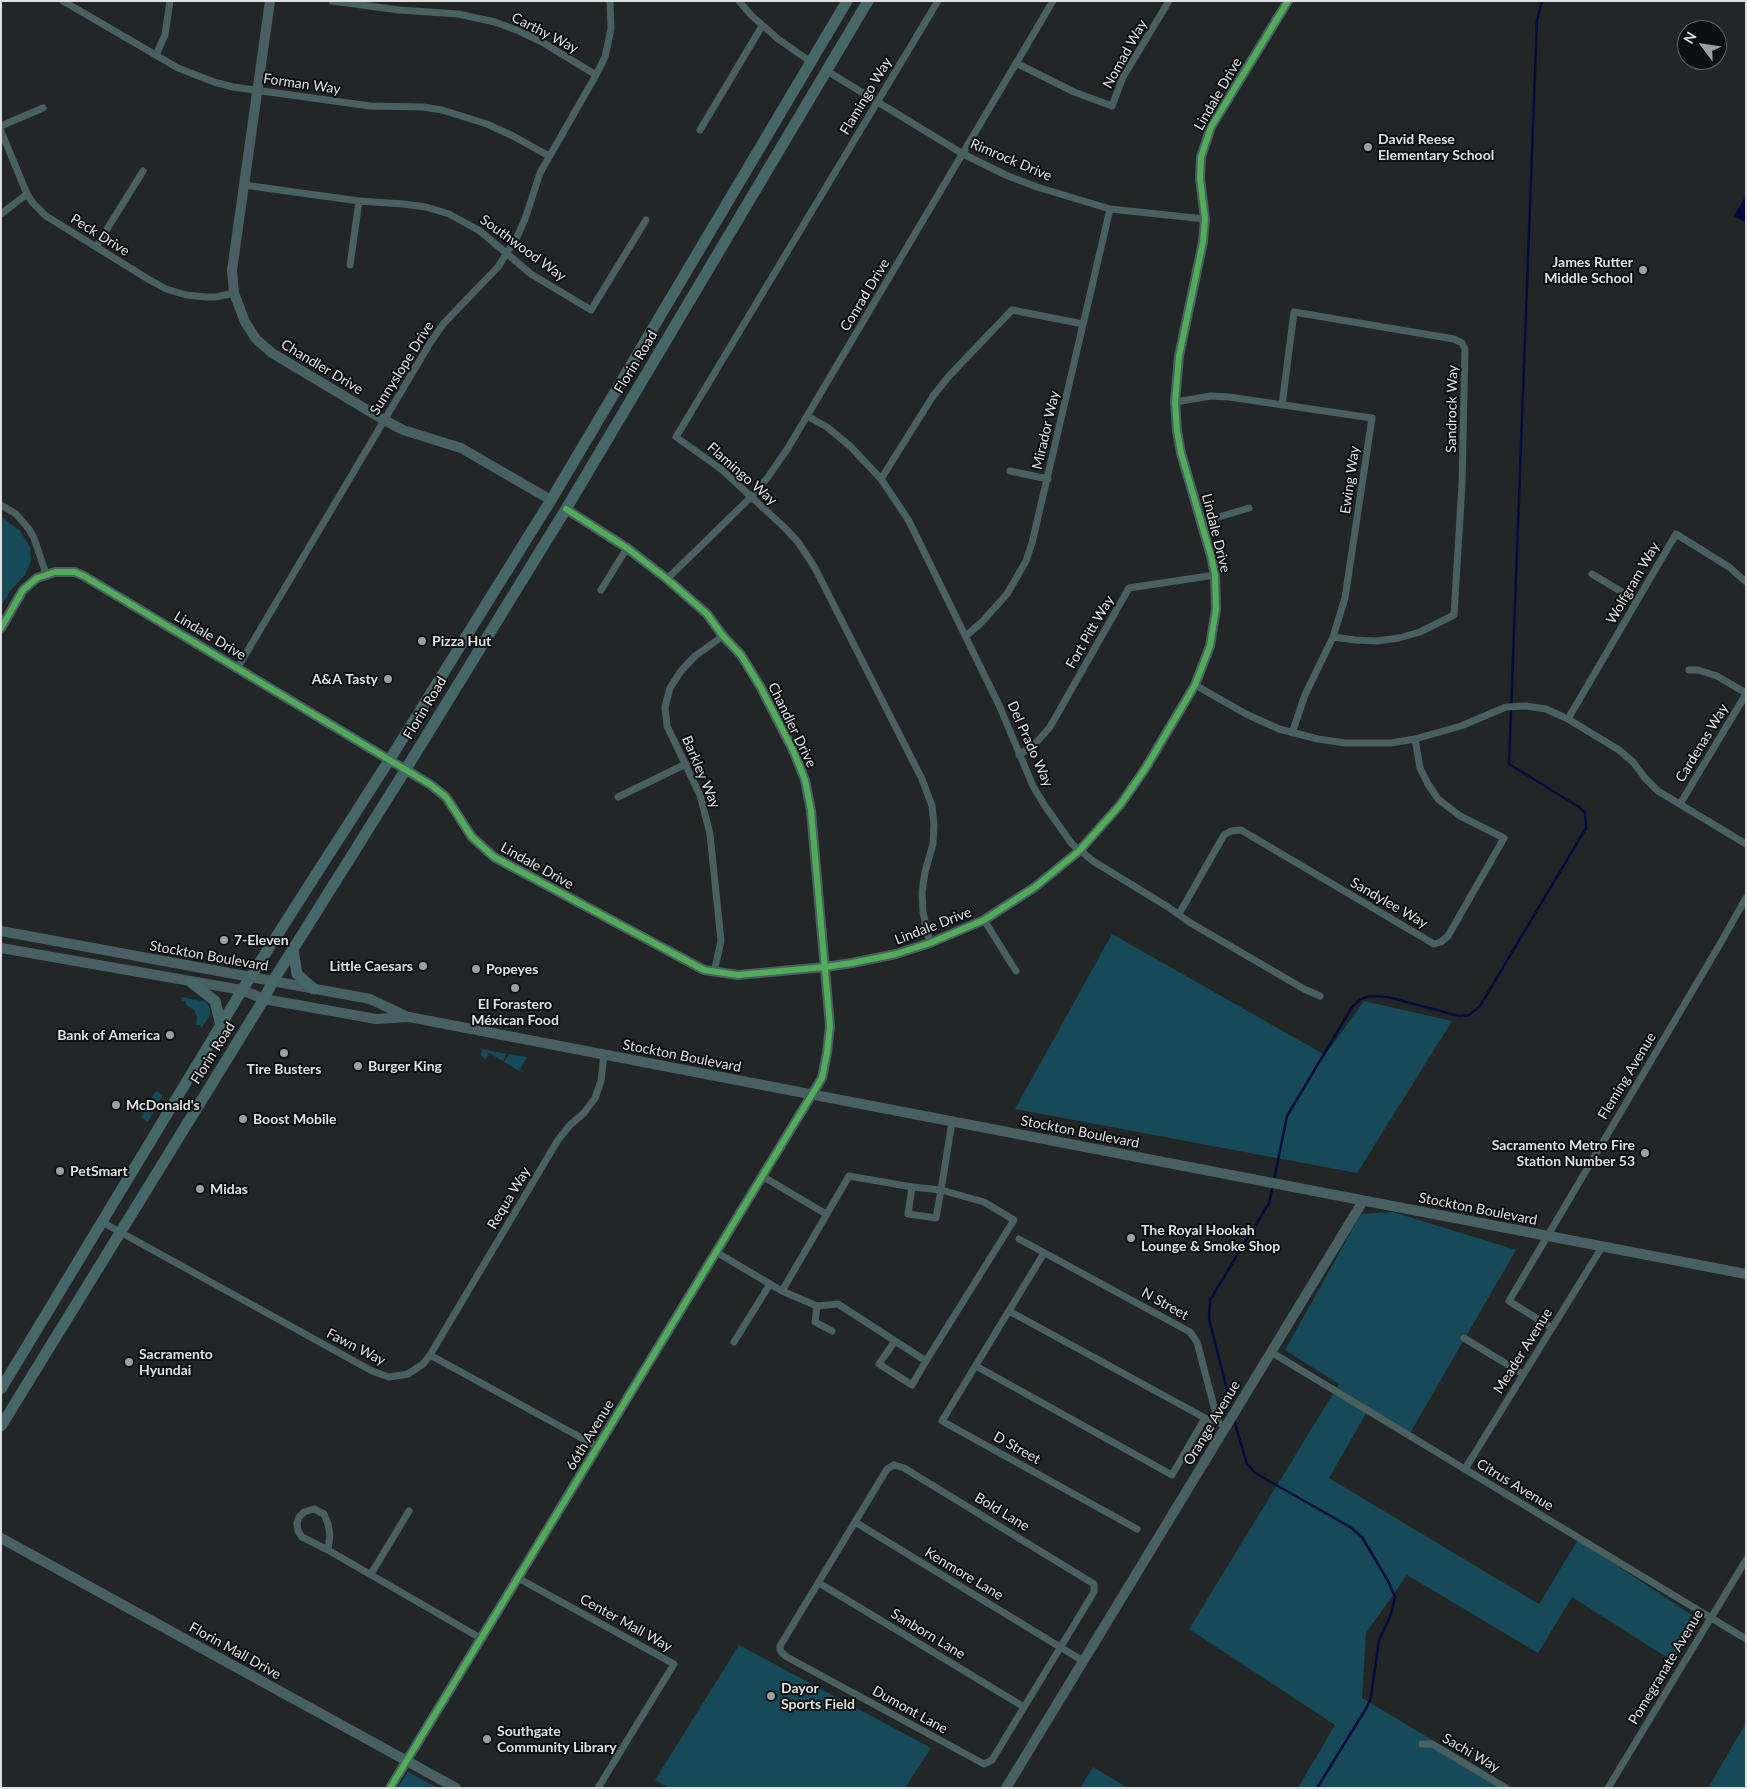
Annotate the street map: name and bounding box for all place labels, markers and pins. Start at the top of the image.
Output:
place label: David Reese Elementary School [1378,131,1494,164]
marker: David Reese Elementary School [1362,141,1374,153]
place label: James Rutter Middle School [1544,254,1633,286]
marker: James Rutter Middle School [1637,264,1649,276]
place label: Pizza Hut [432,633,491,649]
marker: Pizza Hut [416,635,428,647]
place label: A&A Tasty [312,671,378,687]
marker: A&A Tasty [382,673,394,685]
place label: 7-Eleven [234,932,289,948]
marker: 7-Eleven [218,934,230,946]
place label: Little Caesars [330,958,413,974]
marker: Little Caesars [417,960,429,972]
place label: Popeyes [486,961,538,977]
marker: Popeyes [470,963,482,975]
marker: El Forastero Méxican Food [509,982,521,994]
place label: El Forastero Méxican Food [471,996,559,1028]
place label: Bank of America [57,1027,160,1043]
marker: Bank of America [164,1029,176,1041]
marker: Tire Busters [278,1047,290,1059]
place label: Burger King [368,1058,442,1074]
marker: Burger King [352,1060,364,1072]
place label: Tire Busters [247,1061,321,1077]
place label: McDonald's [126,1097,200,1113]
marker: McDonald's [110,1099,122,1111]
place label: Boost Mobile [253,1111,336,1127]
marker: Boost Mobile [237,1113,249,1125]
place label: Sacramento Metro Fire Station Number 53 [1492,1137,1635,1170]
marker: Sacramento Metro Fire Station Number 53 [1639,1147,1651,1159]
place label: PetSmart [70,1163,128,1179]
marker: PetSmart [54,1165,66,1177]
place label: Midas [210,1181,248,1197]
marker: Midas [194,1183,206,1195]
place label: The Royal Hookah Lounge & Smoke Shop [1141,1222,1280,1254]
marker: The Royal Hookah Lounge & Smoke Shop [1125,1232,1137,1244]
place label: Sacramento Hyundai [139,1346,213,1378]
marker: Sacramento Hyundai [123,1356,135,1368]
place label: Dayor Sports Field [781,1680,855,1712]
marker: Dayor Sports Field [765,1690,777,1702]
place label: Southgate Community Library [497,1723,617,1755]
marker: Southgate Community Library [481,1733,493,1745]

